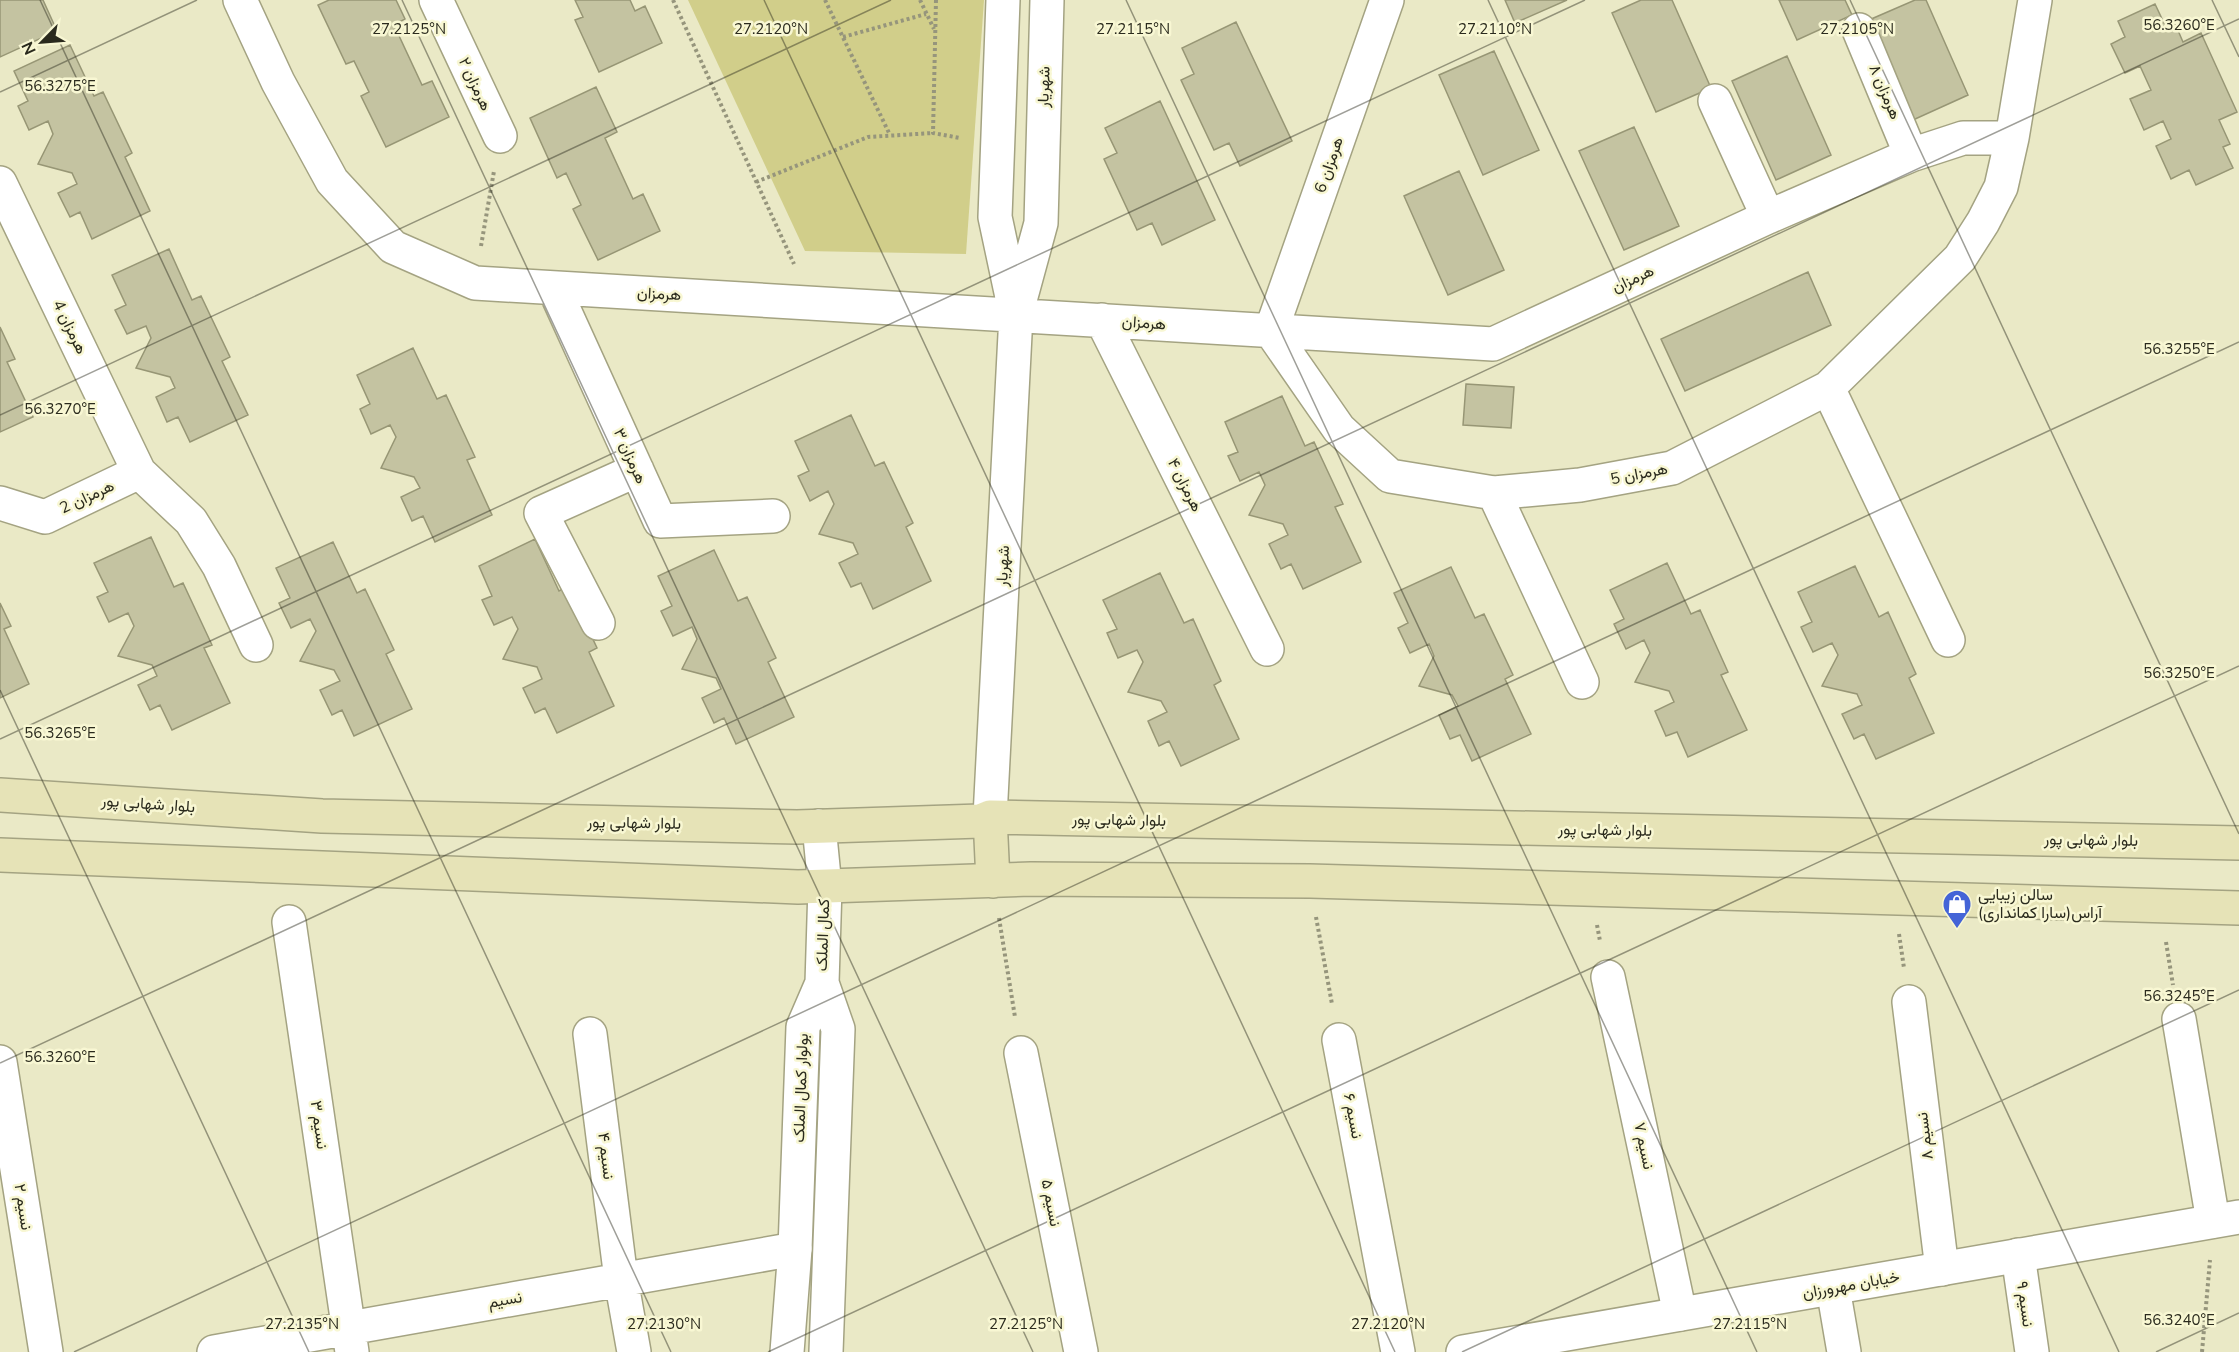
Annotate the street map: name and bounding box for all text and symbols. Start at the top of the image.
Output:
north arrow [12,12,72,72]
text: 56.3260°E [2143,15,2215,35]
text: 27.2125°N [372,19,446,39]
text: 27.2120°N [734,19,808,39]
text: 27.2115°N [1096,19,1170,39]
text: 27.2110°N [1458,19,1532,39]
text: 27.2105°N [1820,19,1894,39]
text: N [17,38,42,58]
street label: هرمزان ۲ [453,54,497,114]
street label: هرمزان ۸ [1864,61,1906,123]
street label: شهریار [1032,66,1056,109]
text: 56.3275°E [24,76,96,96]
street label: هرمزان 6 [1309,134,1349,196]
street label: هرمزان [1608,260,1658,298]
street label: هرمزان [636,282,682,306]
street label: هرمزان 4 [47,296,93,358]
street label: هرمزان [1121,310,1167,336]
text: 56.3255°E [2143,339,2215,359]
text: 56.3270°E [24,399,96,419]
street label: هرمزان ۳ [608,425,652,487]
street label: هرمزان ۴ [1162,454,1208,516]
street label: هرمزان 5 [1608,458,1670,490]
street label: هرمزان 2 [56,475,118,519]
street label: شهریار [991,545,1015,588]
text: 56.3250°E [2143,663,2215,683]
text: 56.3265°E [24,723,96,743]
street label: بلوار شهابی پور [99,790,196,818]
street label: بلوار شهابی پور [1071,808,1166,832]
street label: بلوار شهابی پور [586,811,681,835]
street label: بلوار شهابی پور [1557,818,1652,842]
street label: بلوار شهابی پور [2043,828,2138,852]
place label: سالن زیبایی آراس(سارا کمانداری) [1978,884,2103,924]
shop icon: سالن زیبایی آراس(سارا کمانداری) [1941,888,1973,930]
street label: کمال الملک [811,898,835,972]
text: 56.3245°E [2143,986,2215,1006]
street label: بولوار کمال الملک [788,1033,814,1143]
text: 56.3260°E [24,1047,96,1067]
street label: نسیم ۶ [1338,1091,1368,1141]
street label: نسیم ۳ [305,1099,333,1151]
street label: نسیم ۸ [1911,1111,1939,1161]
street label: نسیم ۷ [1628,1120,1660,1172]
street label: نسیم ۴ [592,1131,620,1181]
street label: نسیم ۵ [1036,1178,1066,1228]
street label: نسیم ۲ [8,1182,38,1232]
street label: خیابان مهرورزان [1801,1266,1902,1304]
street label: نسیم ۹ [2011,1280,2039,1328]
street label: نسیم [486,1286,524,1314]
text: 56.3240°E [2143,1310,2215,1330]
text: 27.2135°N [265,1314,339,1334]
text: 27.2130°N [627,1314,701,1334]
text: 27.2125°N [989,1314,1063,1334]
text: 27.2120°N [1351,1314,1425,1334]
text: 27.2115°N [1713,1314,1787,1334]

